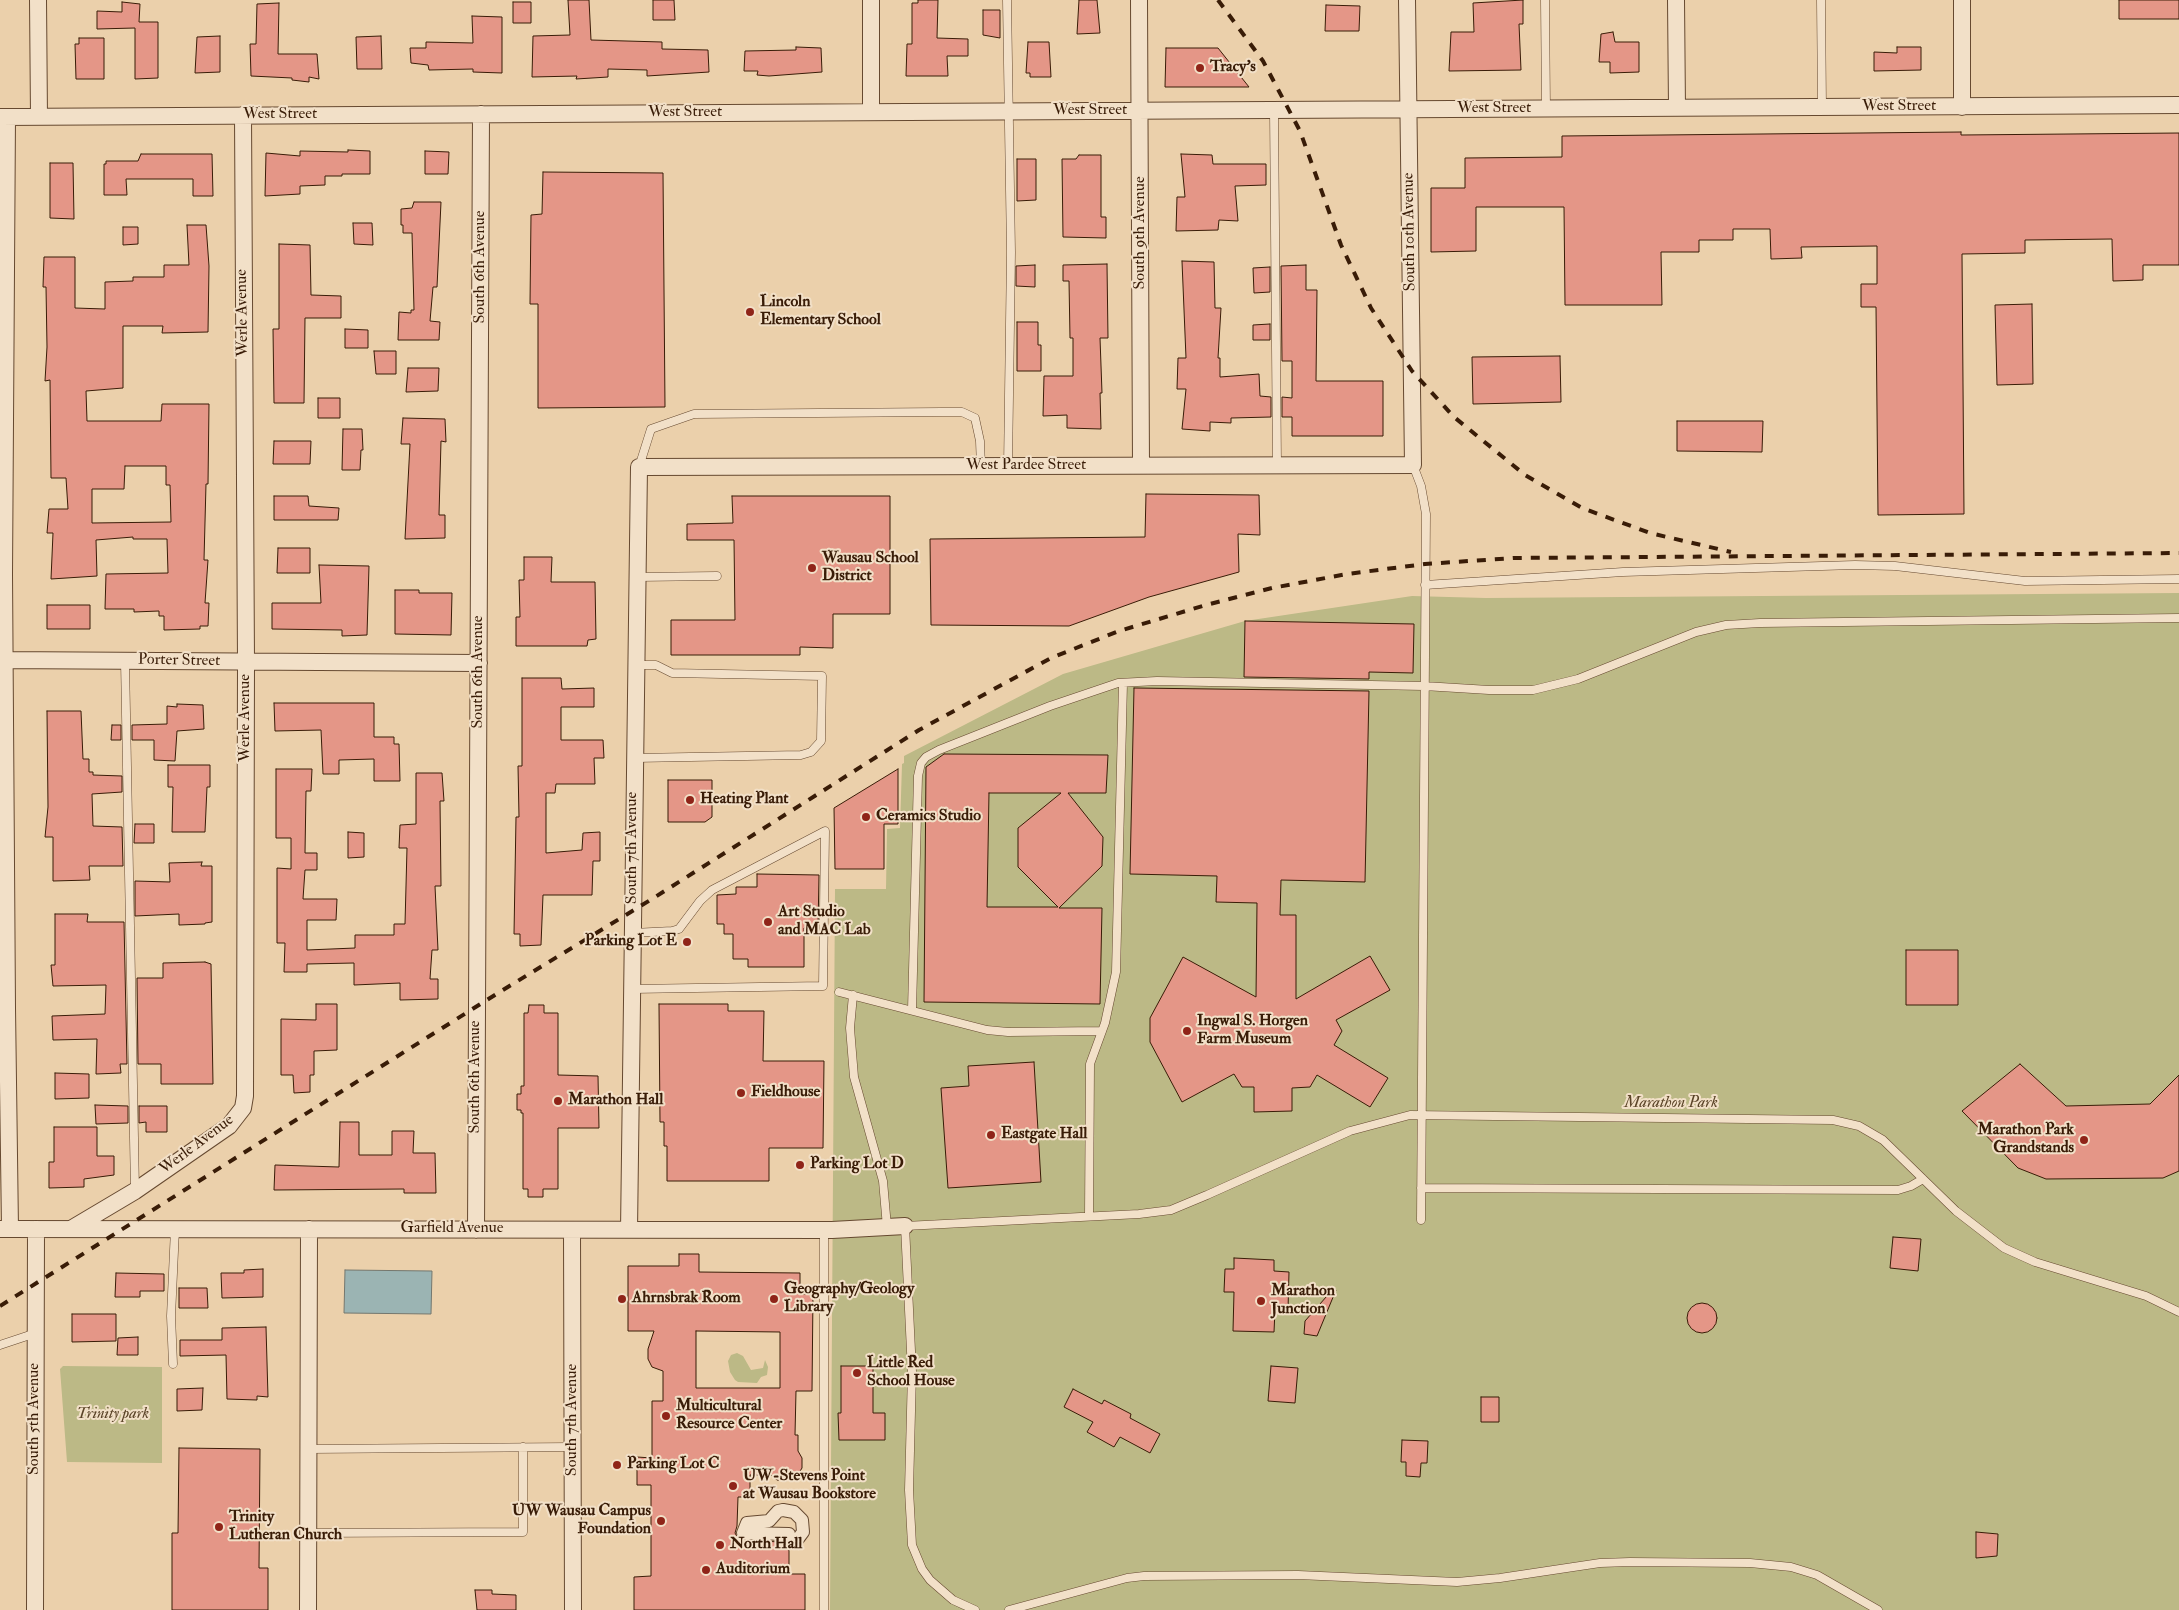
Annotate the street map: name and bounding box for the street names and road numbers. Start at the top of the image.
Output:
street label: West Street [1862,97,1936,117]
street label: West Street [1457,99,1531,119]
street label: West Street [1053,101,1127,121]
street label: West Street [648,103,722,123]
street label: West Street [243,105,317,125]
street label: South 10th Avenue [1399,172,1421,292]
street label: South 9th Avenue [1131,176,1151,290]
street label: South 6th Avenue [471,210,491,324]
street label: Werle Avenue [233,269,253,357]
street label: West Pardee Street [966,456,1086,476]
street label: South 6th Avenue [469,615,489,729]
street label: Porter Street [138,651,220,671]
street label: Werle Avenue [236,674,256,762]
street label: South 7th Avenue [623,792,643,904]
street label: South 6th Avenue [466,1020,486,1134]
street label: Werle Avenue [156,1111,238,1179]
street label: Garfield Avenue [400,1219,504,1239]
street label: South 5th Avenue [25,1363,45,1475]
street label: South 7th Avenue [563,1364,583,1476]

